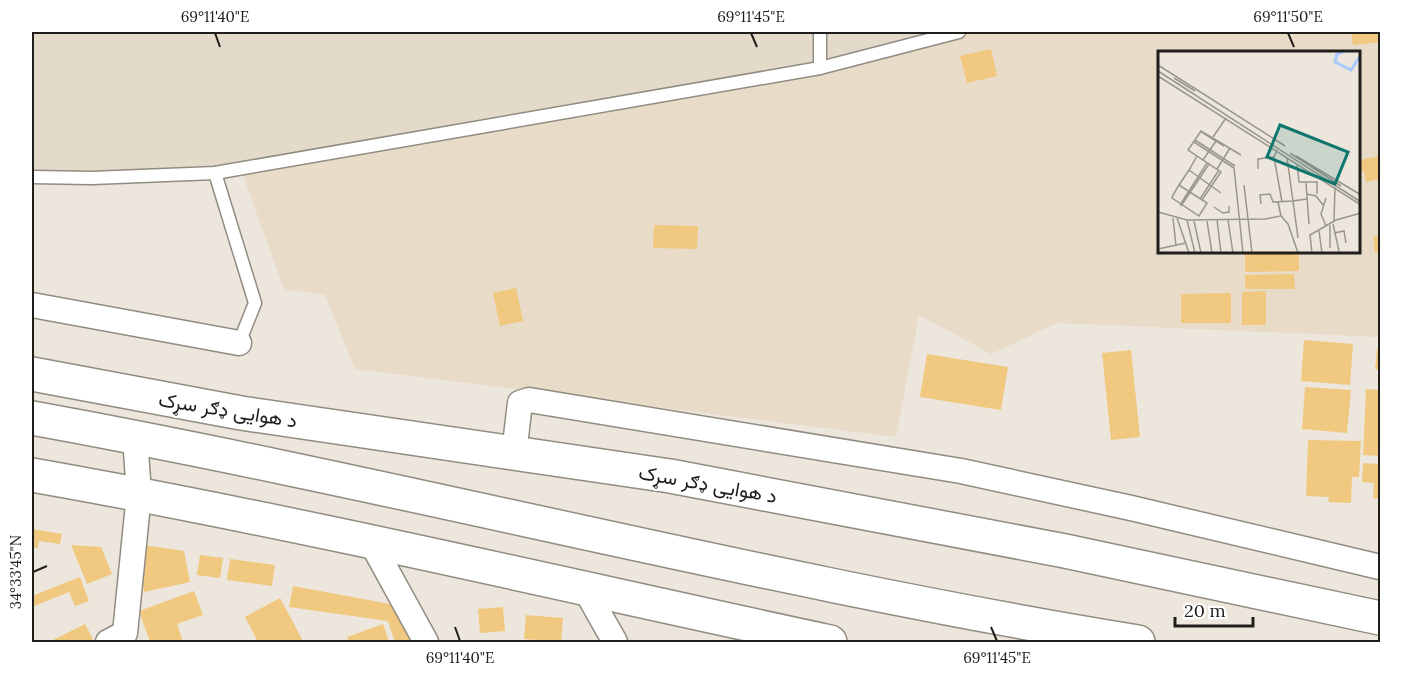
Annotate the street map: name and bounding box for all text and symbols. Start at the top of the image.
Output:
text: 69°11'40"E [181,7,249,26]
text: 69°11'45"E [717,7,785,26]
text: 69°11'50"E [1253,7,1323,26]
inset map [1158,51,1361,254]
street label: د هوایی ډګر سړک [157,386,299,435]
street label: د هوایی ډګر سړک [637,459,779,510]
text: 34°33'45"N [6,535,25,609]
scale bar [1175,590,1253,628]
text: 20 m [1184,599,1226,622]
text: 69°11'40"E [426,648,494,667]
text: 69°11'45"E [963,648,1031,667]

